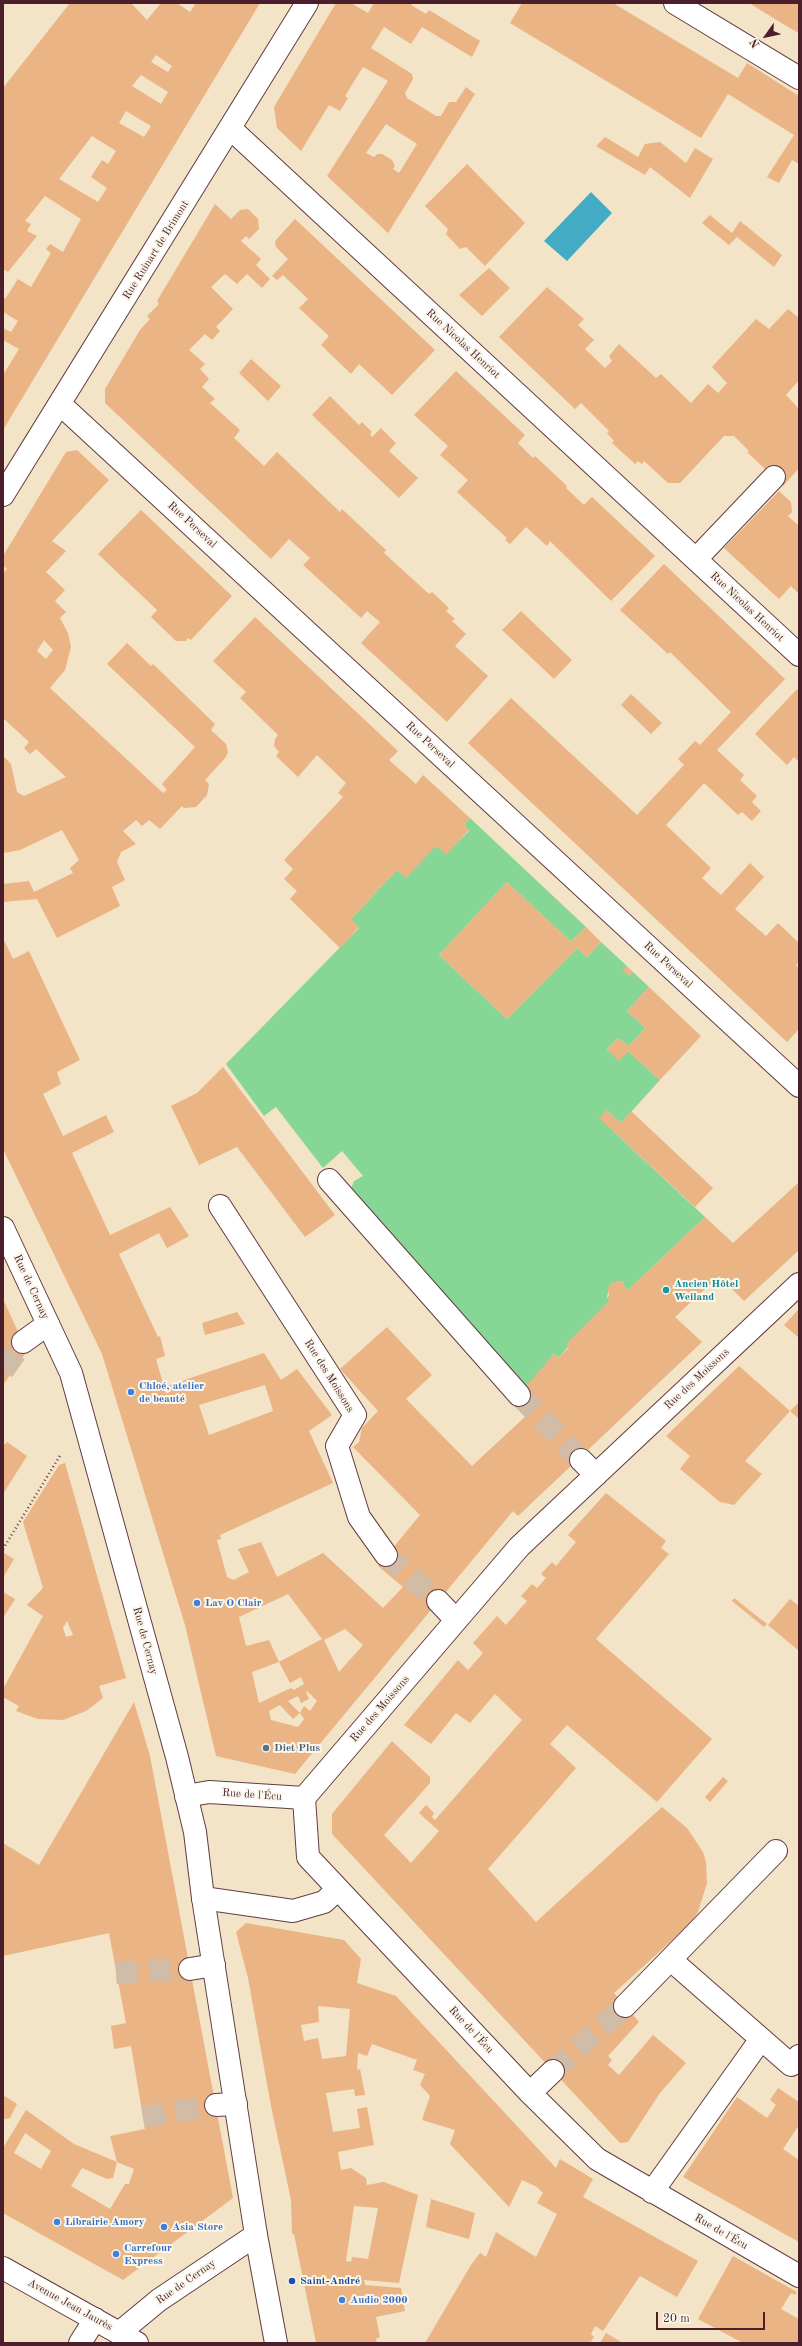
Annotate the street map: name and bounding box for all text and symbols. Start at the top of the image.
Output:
north arrow [746,16,786,56]
text: N [749,36,762,49]
street label: Rue Ruinart de Brimont [120,198,192,302]
street label: Rue Nicolas Henriot [423,306,503,382]
street label: Rue Perseval [165,499,219,551]
street label: Rue Nicolas Henriot [707,569,787,645]
street label: Rue Perseval [403,719,457,771]
street label: Rue Perseval [641,939,695,991]
street label: Rue de Cernay [10,1253,52,1321]
place label: Ancien Hôtel Weiland [674,1277,738,1303]
marker: Ancien Hôtel Weiland [661,1285,671,1295]
street label: Rue des Moissons [301,1337,357,1415]
street label: Rue des Moissons [662,1346,732,1412]
place label: Chloé, atelier de beauté [139,1379,204,1405]
marker: Chloé, atelier de beauté [126,1387,136,1397]
place label: Lav O Clair [205,1596,262,1610]
marker: Lav O Clair [192,1598,202,1608]
street label: Rue de Cernay [130,1606,160,1676]
street label: Rue des Moissons [347,1673,413,1745]
place label: Diet Plus [274,1741,320,1755]
marker: Diet Plus [261,1743,271,1753]
street label: Rue de l'Écu [222,1786,282,1804]
street label: Rue de l'Écu [446,2004,496,2056]
street label: Rue de l'Écu [692,2211,750,2253]
place label: Librairie Amory [65,2215,145,2229]
marker: Librairie Amory [52,2217,62,2227]
place label: Asia Store [172,2220,223,2234]
marker: Asia Store [159,2222,169,2232]
place label: Carrefour Express [124,2241,172,2267]
marker: Carrefour Express [111,2249,121,2259]
street label: Rue de Cernay [154,2257,218,2307]
place label: Saint-André [300,2274,360,2288]
street label: Avenue Jean Jaurès [25,2276,115,2334]
marker: Saint-André [287,2276,297,2286]
place label: Audio 2000 [350,2293,408,2307]
marker: Audio 2000 [337,2295,347,2305]
scale bar [658,2304,767,2330]
text: 20 m [663,2313,690,2325]

